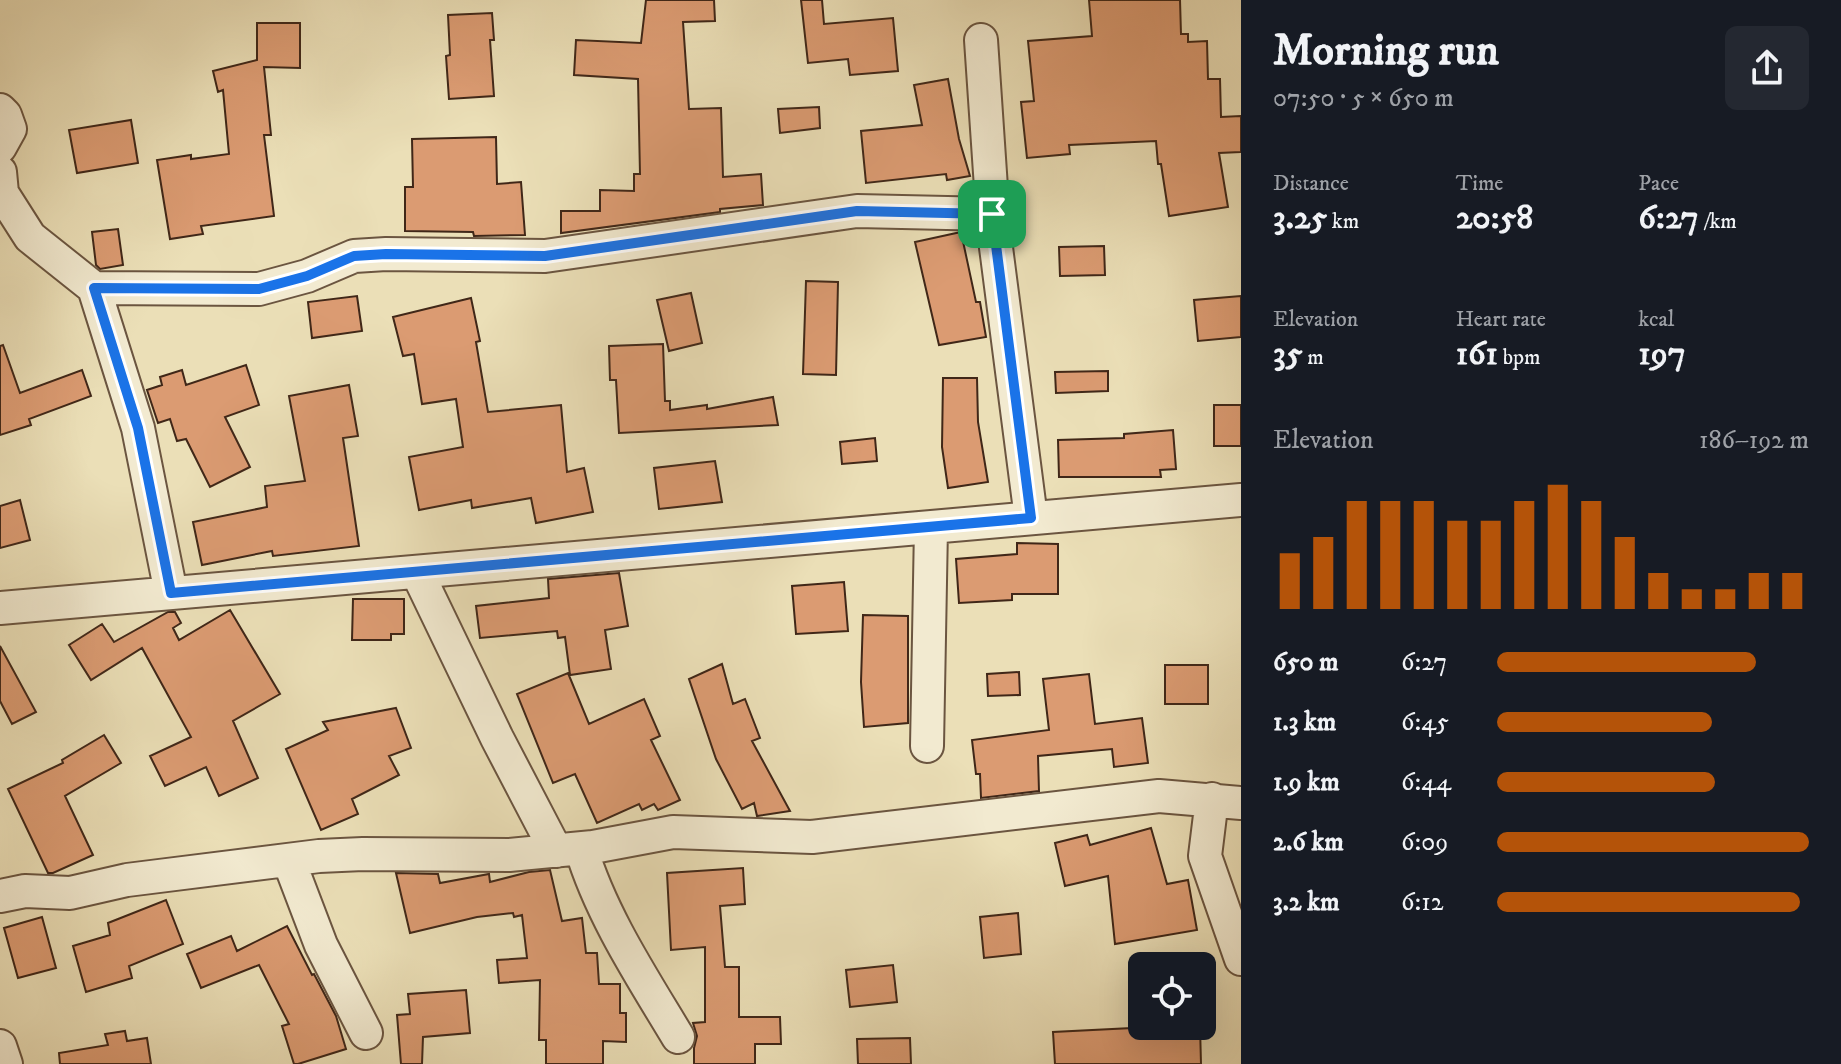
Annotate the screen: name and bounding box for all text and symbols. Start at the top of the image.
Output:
text: Morning run [1273,24,1499,79]
button: share [1725,26,1809,110]
text: 07:50 · 5 × 650 m [1273,82,1454,115]
text: Distance [1273,170,1349,197]
text: Time [1456,170,1503,197]
text: Pace [1638,170,1679,197]
pin [958,180,1026,248]
icon: arrive [970,192,1014,236]
text: 3.25 [1273,197,1327,239]
text: 20:58 [1456,197,1533,239]
text: 6:27 [1638,197,1699,239]
text: km [1327,208,1359,235]
text: /km [1699,208,1737,235]
text: Elevation [1273,306,1358,333]
text: Heart rate [1456,306,1546,333]
text: kcal [1638,306,1674,333]
text: 35 [1273,333,1303,375]
text: 161 [1456,333,1498,375]
text: 197 [1638,333,1686,375]
text: m [1303,344,1324,371]
text: bpm [1498,344,1541,371]
text: Elevation [1273,424,1374,457]
text: 186–192 m [1699,424,1809,457]
text: 650 m [1273,646,1339,679]
text: 6:27 [1401,646,1447,679]
text: 1.3 km [1273,706,1336,739]
text: 6:45 [1401,706,1449,739]
text: 1.9 km [1273,766,1340,799]
text: 6:44 [1401,766,1451,799]
text: 2.6 km [1273,826,1344,859]
text: 6:09 [1401,826,1448,859]
text: 3.2 km [1273,886,1340,919]
text: 6:12 [1401,886,1444,919]
map controls [1128,952,1216,1040]
button: locate [1128,952,1216,1040]

